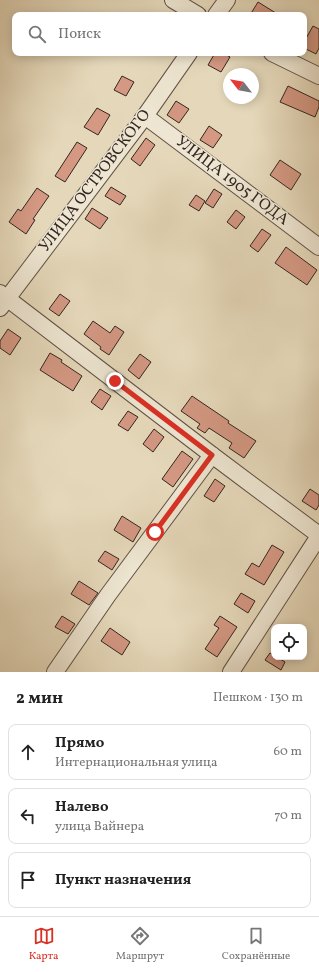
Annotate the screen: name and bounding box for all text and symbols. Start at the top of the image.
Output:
search box [12,12,307,56]
icon: search [26,23,48,45]
text: Поиск [58,24,101,45]
north arrow [223,68,259,104]
street label: УЛИЦА ОСТРОВСКОГО [34,105,156,257]
street label: УЛИЦА 1905 ГОДА [171,131,293,231]
route end [106,372,124,390]
route start [146,523,164,541]
map controls [271,624,307,660]
button: locate [271,624,307,660]
text: 2 мин [16,687,63,710]
text: Пешком · 130 m [213,689,303,707]
text: Прямо [55,733,104,754]
icon: ahead [17,741,39,763]
text: 60 m [274,743,302,761]
text: Интернациональная улица [55,754,217,772]
text: Налево [55,797,109,818]
icon: left [17,805,39,827]
text: 70 m [274,807,302,825]
text: улица Вайнера [55,818,144,836]
icon: arrive [17,869,39,891]
text: Пункт назначения [55,870,191,891]
tab: Карта [29,925,59,964]
tab: Маршрут [116,925,164,964]
tab: Сохранённые [222,925,290,964]

